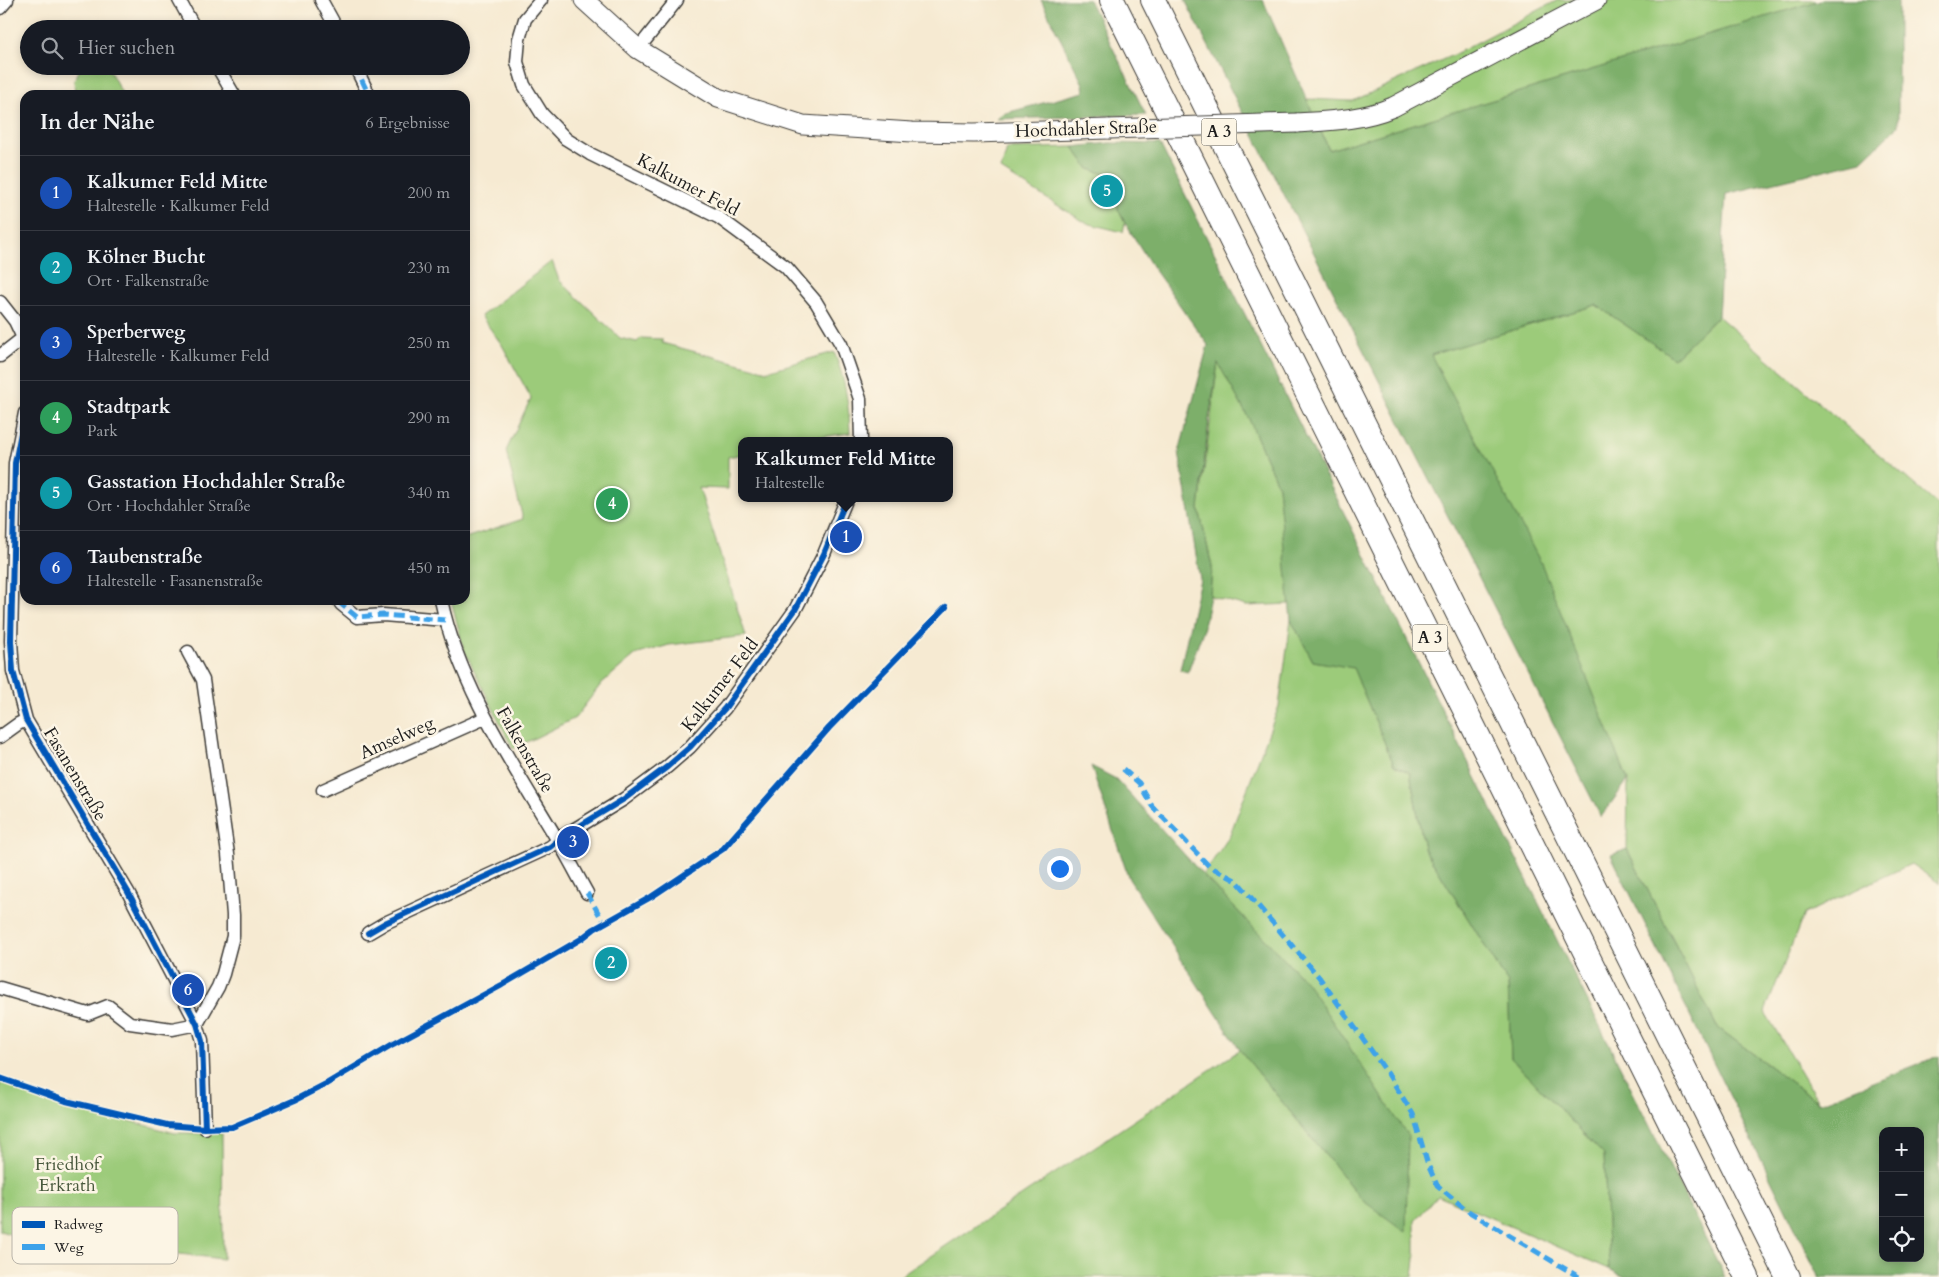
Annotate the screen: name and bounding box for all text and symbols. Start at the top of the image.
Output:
search box [20,20,470,75]
icon: search [38,34,66,62]
text: Hier suchen [78,35,175,61]
text: In der Nähe [40,108,155,137]
text: 6 Ergebnisse [365,112,450,134]
street label: Hochdahler Straße [1015,114,1157,144]
road number: A 3 [1202,118,1236,146]
street label: Kalkumer Feld [632,148,744,223]
text: Kalkumer Feld Mitte [87,169,268,195]
pin: 5 [1091,172,1123,210]
text: 1 [52,182,60,204]
text: 200 m [408,182,450,204]
text: Haltestelle · Kalkumer Feld [87,195,270,217]
text: Kölner Bucht [87,244,205,270]
text: 2 [52,257,60,279]
text: 230 m [408,257,450,279]
text: Ort · Falkenstraße [87,270,209,292]
text: Sperberweg [87,319,185,345]
text: 3 [52,332,60,354]
text: 250 m [408,332,450,354]
text: Haltestelle · Kalkumer Feld [87,345,270,367]
text: Stadtpark [87,394,171,420]
text: 4 [52,407,60,429]
text: 290 m [408,407,450,429]
text: Park [87,420,118,442]
popup [738,437,953,502]
text: Kalkumer Feld Mitte [755,446,936,472]
text: Gasstation Hochdahler Straße [87,469,345,495]
text: Haltestelle [755,472,825,494]
text: 5 [52,482,60,504]
text: 340 m [408,482,450,504]
pin: 4 [596,485,628,523]
text: Ort · Hochdahler Straße [87,495,251,517]
pin: 1 [830,518,862,556]
text: Taubenstraße [87,544,203,570]
text: 6 [52,557,60,579]
text: 450 m [408,557,450,579]
text: Haltestelle · Fasanenstraße [87,570,263,592]
road number: A 3 [1412,624,1448,651]
street label: Kalkumer Feld [675,633,765,737]
street label: Falkenstraße [490,702,560,798]
street label: Amselweg [356,710,439,766]
street label: Fasanenstraße [37,722,113,826]
pin: 3 [557,823,589,861]
your location [1047,856,1073,882]
pin: 2 [595,944,627,982]
pin: 6 [172,971,204,1009]
map controls [1879,1127,1924,1262]
button: + [1879,1127,1924,1172]
park label: Friedhof Erkrath [35,1152,103,1198]
button: − [1879,1172,1924,1217]
legend [12,1207,178,1264]
text: Radweg [54,1215,103,1234]
button: locate [1879,1217,1924,1262]
text: Weg [53,1238,84,1257]

